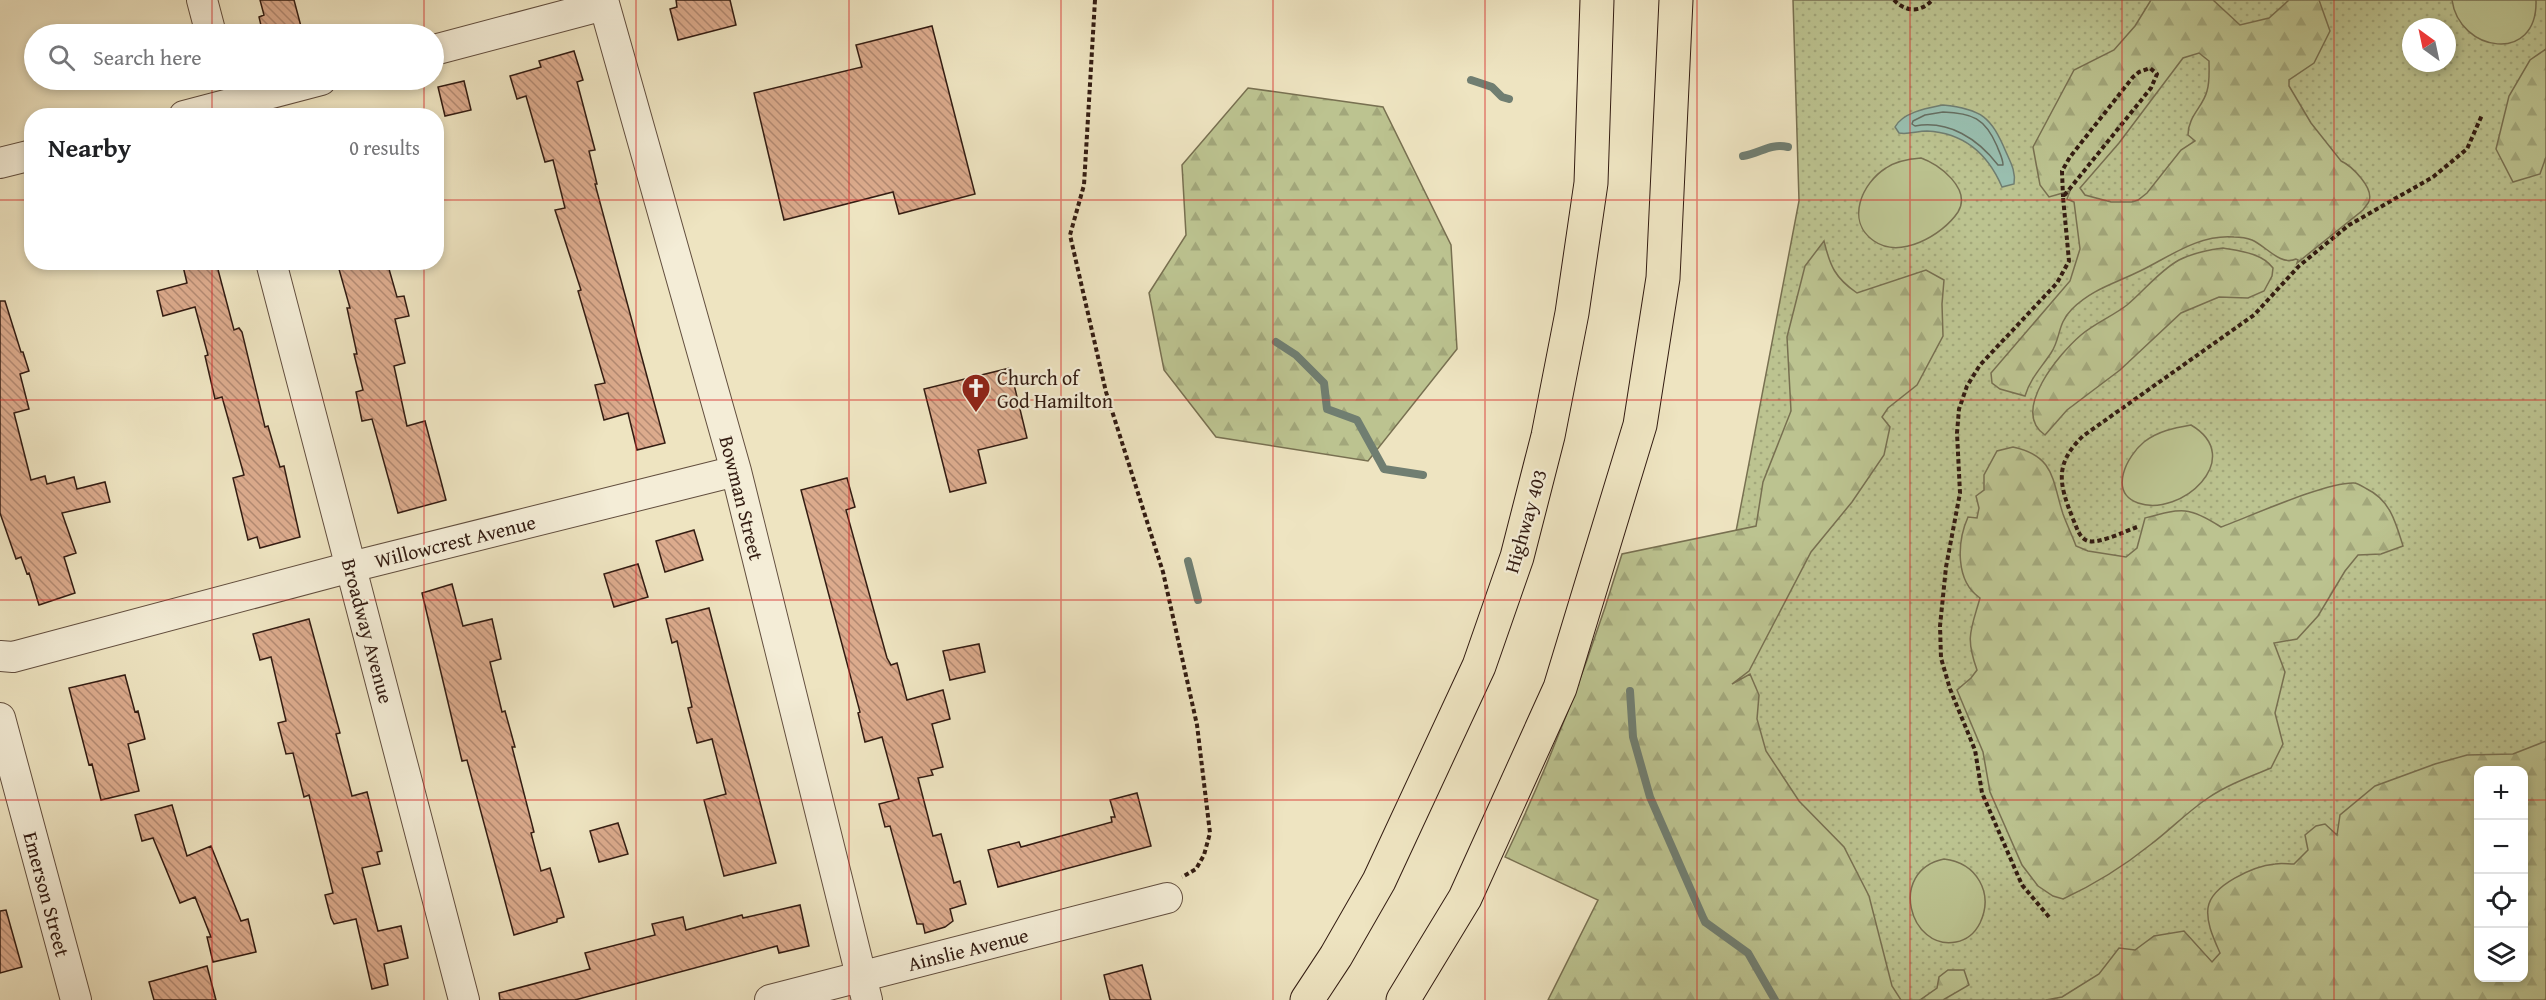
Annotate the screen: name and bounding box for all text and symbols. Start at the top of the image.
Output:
north arrow [2402,18,2456,72]
search box [24,24,444,90]
icon: search [45,41,78,74]
text: Search here [93,41,202,73]
text: Nearby [48,128,131,167]
text: 0 results [349,133,420,162]
place label: Church of God Hamilton [997,363,1113,415]
church icon: Church of God Hamilton [960,372,992,414]
street label: Bowman Street [713,433,771,563]
street label: Highway 403 [1496,466,1554,576]
street label: Willowcrest Avenue [371,507,539,575]
street label: Broadway Avenue [335,555,401,707]
map controls [2474,766,2528,982]
button: + [2474,766,2528,820]
button: − [2474,820,2528,874]
street label: Emerson Street [16,828,78,960]
button: locate [2474,874,2528,928]
street label: Ainslie Avenue [905,920,1031,978]
button: layers [2474,928,2528,982]

